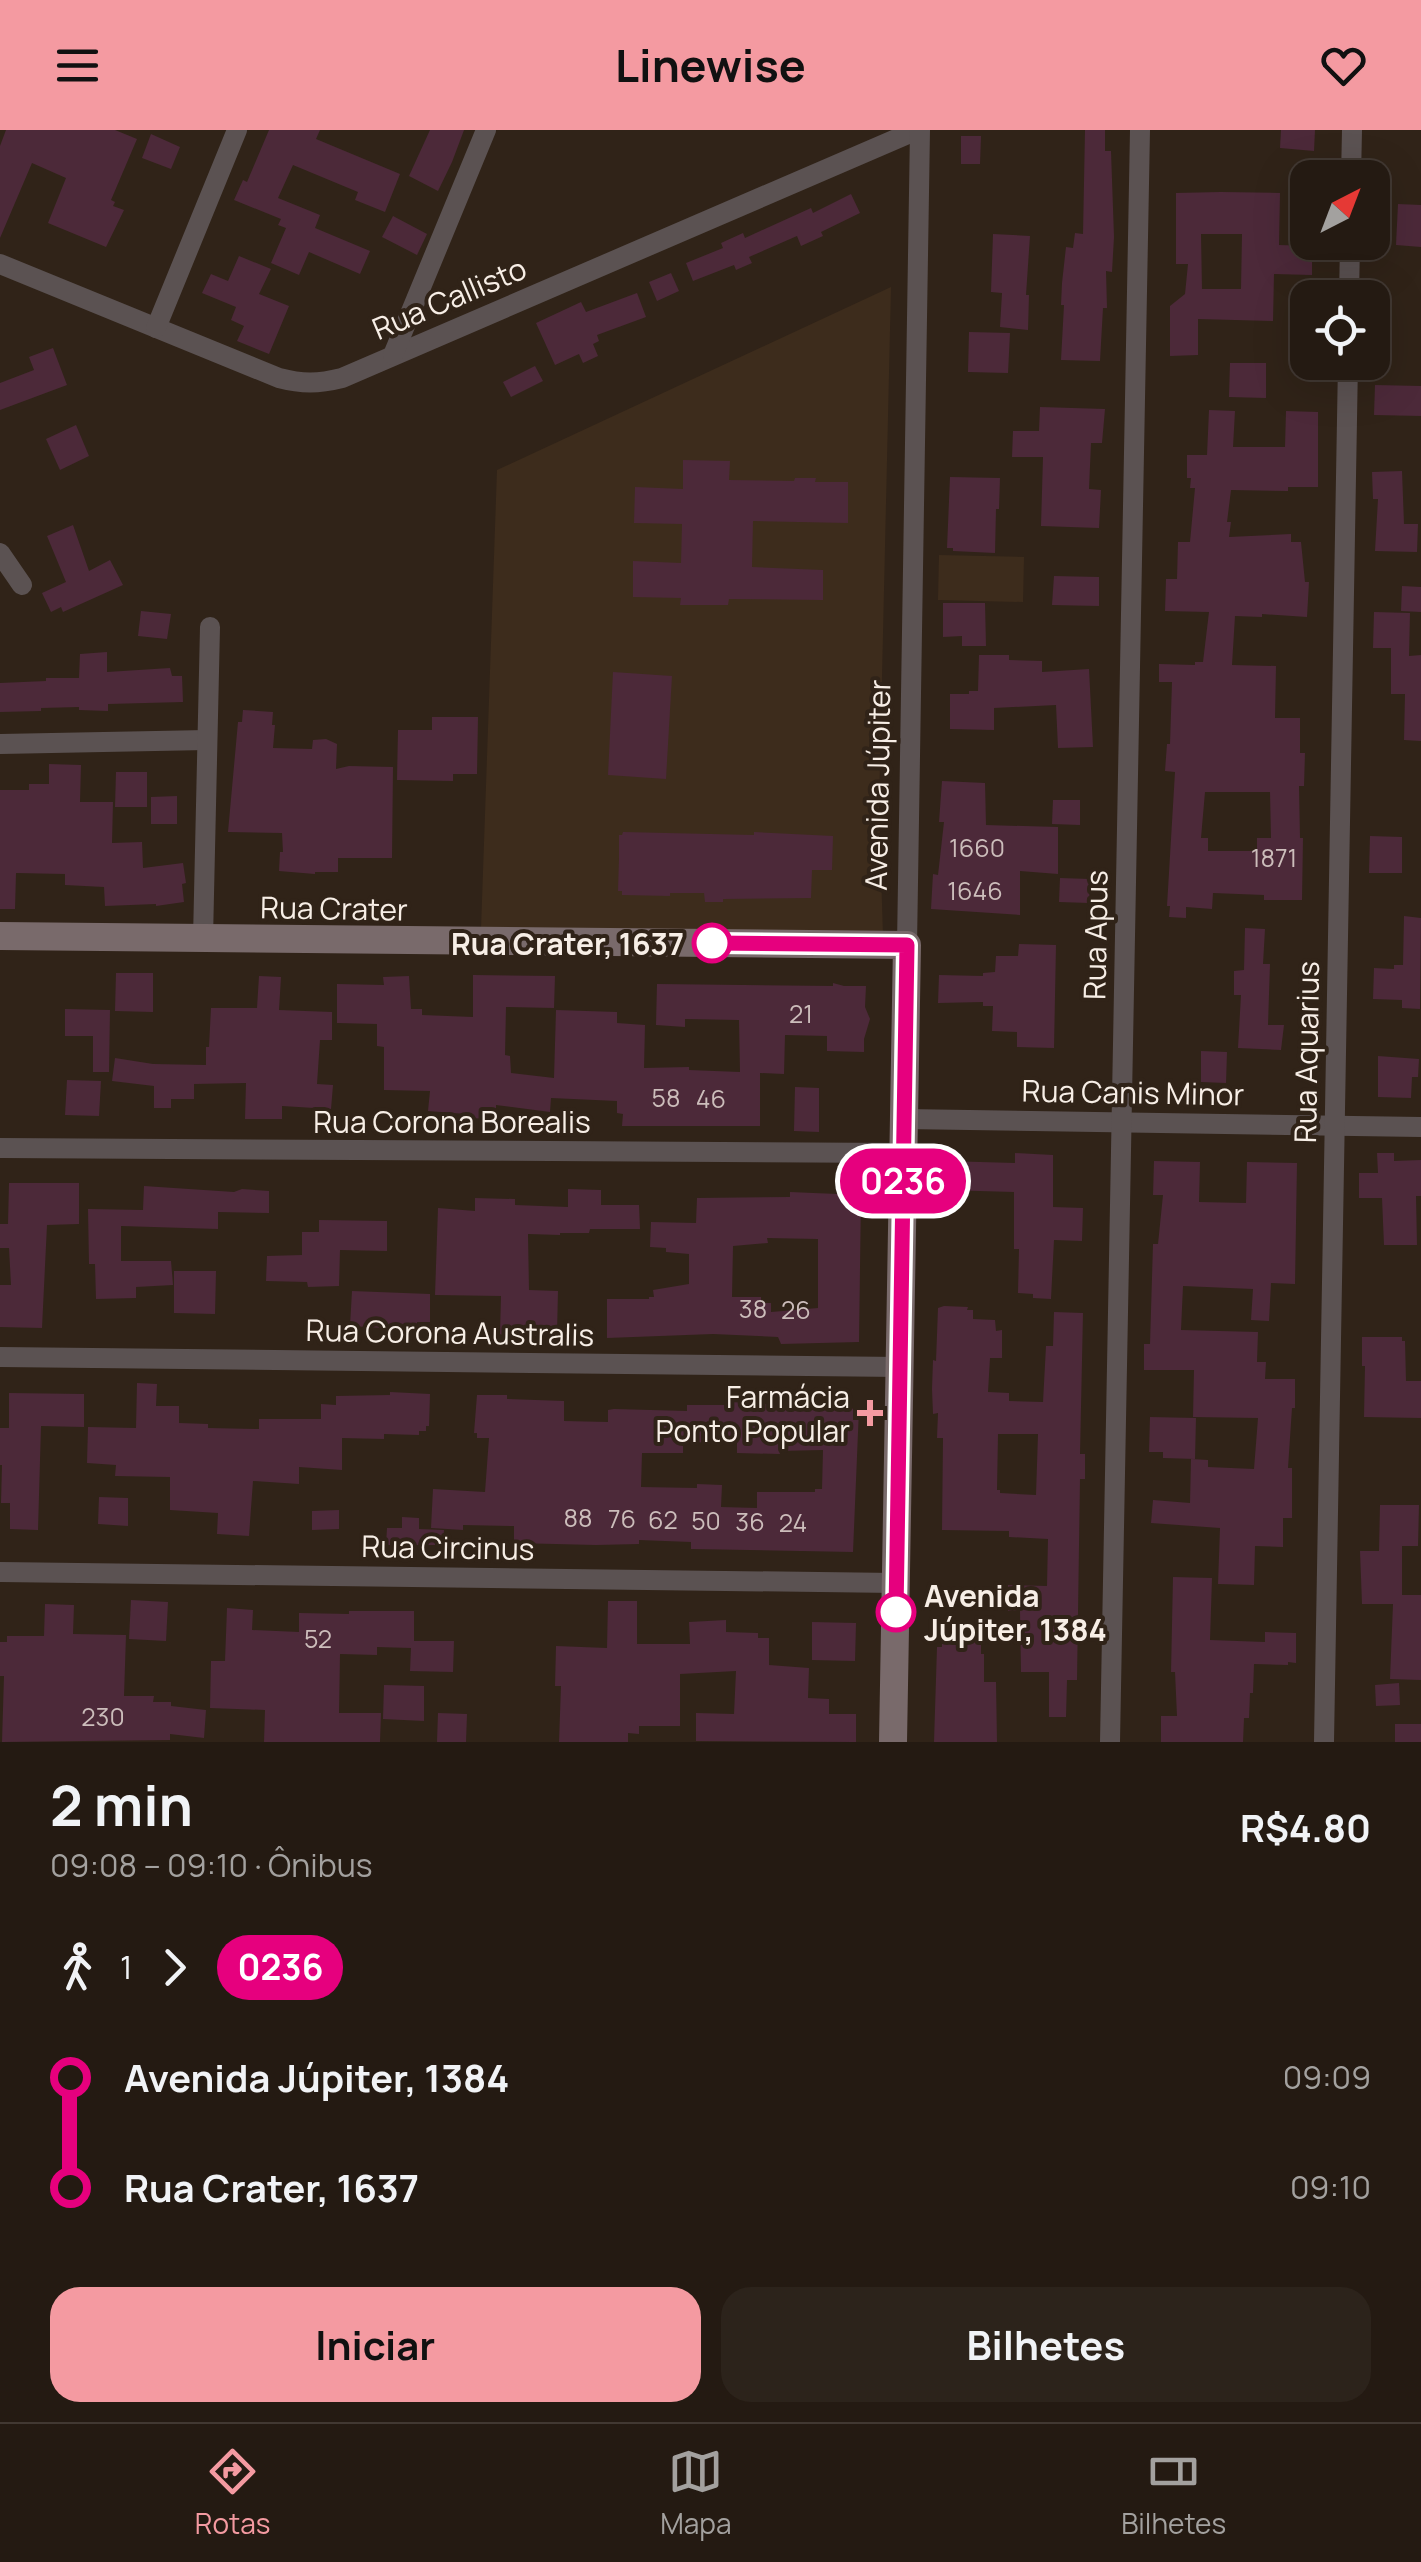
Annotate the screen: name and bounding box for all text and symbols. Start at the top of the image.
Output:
text: Linewise [615,34,806,96]
icon: menu [50,38,105,93]
icon: heart [1316,38,1371,93]
north arrow [1290,160,1390,260]
map controls [1290,160,1390,380]
street label: Rua Callisto [366,247,532,349]
button: locate [1290,280,1390,380]
street label: Avenida Júpiter [855,679,899,891]
house number: 1660 [949,830,1005,865]
house number: 1871 [1251,840,1297,875]
street label: Rua Apus [1073,870,1117,1000]
house number: 1646 [947,873,1003,908]
street label: Rua Crater [260,886,408,930]
place label: Rua Crater, 1637 [451,923,684,964]
marker: Rua Crater, 1637 [693,924,731,962]
street label: Rua Aquarius [1284,961,1328,1143]
house number: 21 [789,996,813,1031]
street label: Rua Canis Minor [1021,1070,1245,1114]
house number: 58 [652,1080,680,1115]
house number: 46 [696,1081,726,1116]
street label: Rua Corona Borealis [313,1101,591,1142]
line badge: 0236 [833,1148,973,1214]
text: 0236 [860,1157,946,1205]
house number: 38 [739,1291,767,1326]
house number: 26 [781,1292,811,1327]
street label: Rua Corona Australis [305,1309,595,1355]
place label: Farmácia Ponto Popular [655,1376,850,1451]
marker: Farmácia Ponto Popular [859,1402,881,1424]
house number: 88 [563,1500,593,1535]
house number: 76 [608,1501,636,1536]
house number: 62 [648,1502,678,1537]
house number: 50 [691,1503,721,1538]
house number: 36 [735,1504,765,1539]
house number: 24 [779,1505,807,1540]
street label: Rua Circinus [361,1525,535,1569]
place label: Avenida Júpiter, 1384 [924,1575,1107,1650]
marker: Avenida Júpiter, 1384 [877,1593,915,1631]
house number: 52 [304,1621,332,1656]
house number: 230 [81,1699,125,1734]
text: 2 min [50,1767,193,1843]
text: R$4.80 [1240,1801,1371,1853]
text: 09:08 – 09:10 · Ônibus [50,1843,373,1887]
icon: walk [50,1940,105,1995]
icon: forward [147,1940,202,1995]
text: 0236 [237,1943,323,1991]
text: 1 [120,1945,132,1989]
text: Avenida Júpiter, 1384 [124,2051,509,2103]
text: 09:09 [1283,2055,1371,2099]
text: Rua Crater, 1637 [124,2161,419,2213]
text: 09:10 [1290,2165,1371,2209]
button: Iniciar [50,2287,701,2402]
button: Bilhetes [721,2287,1371,2402]
tab: Rotas [195,2444,271,2542]
tab: Mapa [660,2444,731,2542]
tab: Bilhetes [1121,2444,1226,2542]

